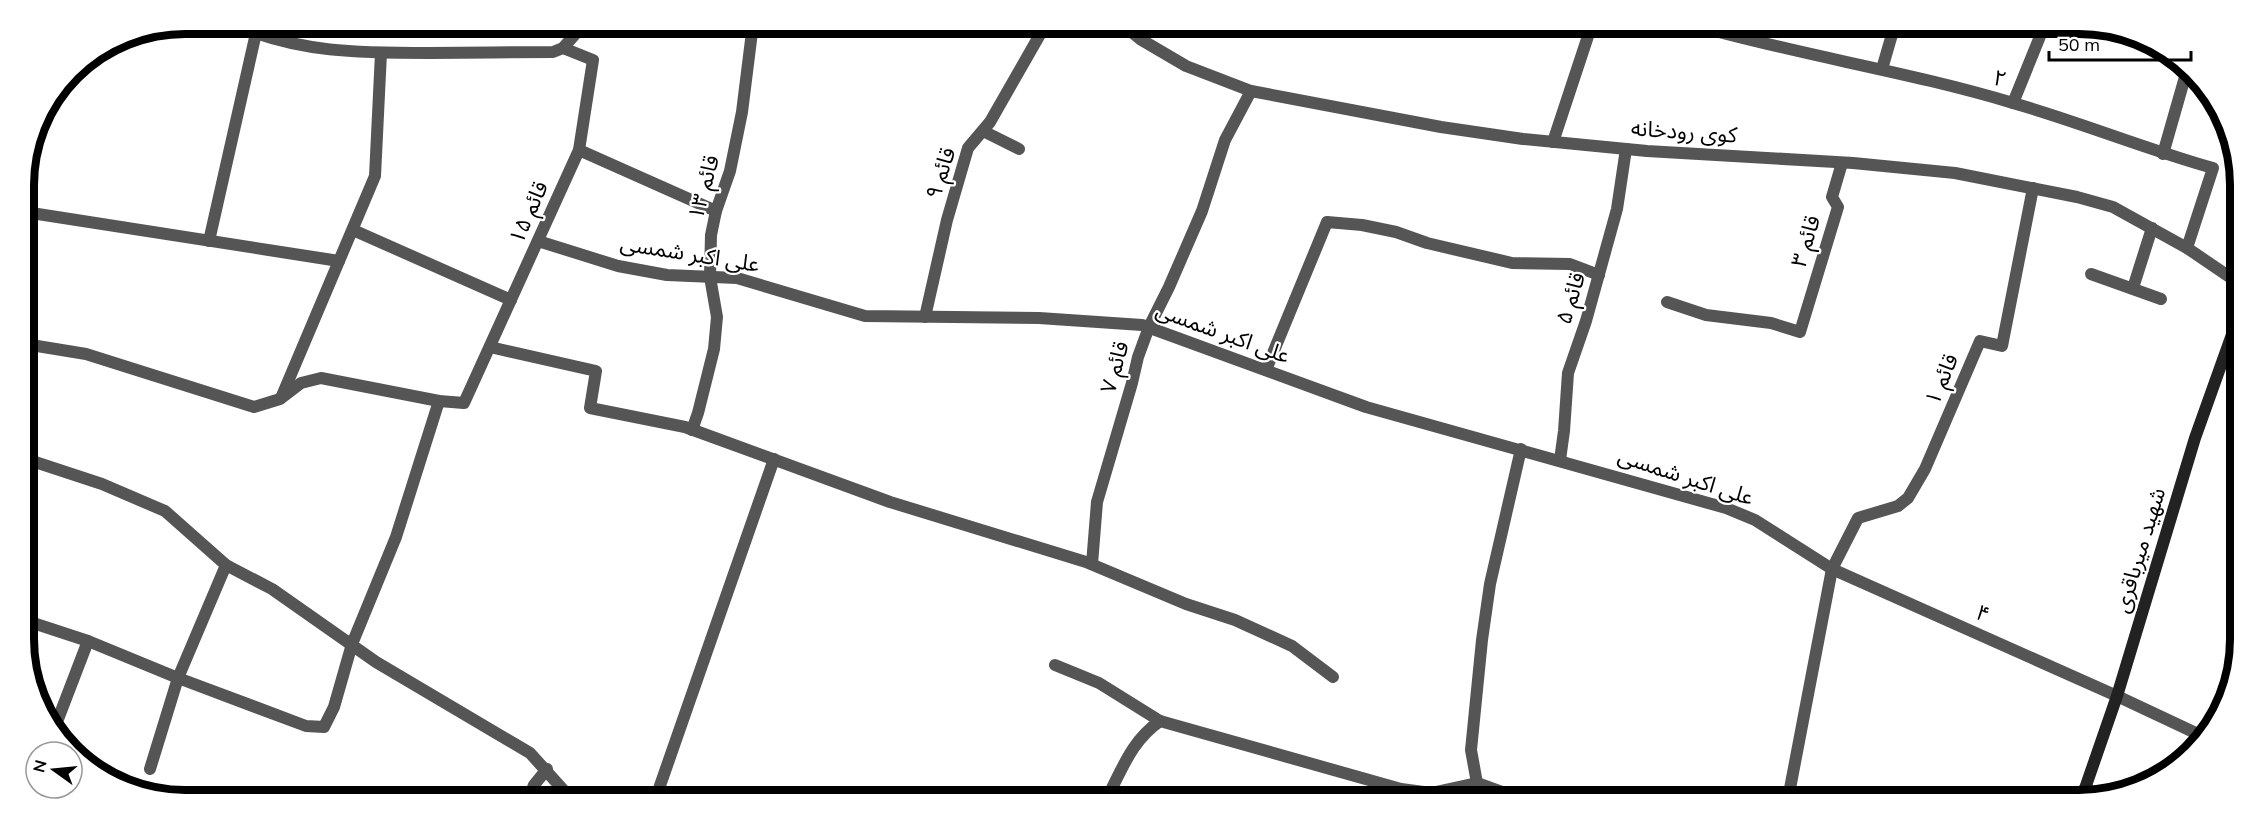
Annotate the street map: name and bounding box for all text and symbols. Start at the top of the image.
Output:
scale bar [2049,24,2192,62]
text: 50 m [2058,33,2100,56]
street label: ۲ [1991,63,2009,93]
street label: کوی رودخانه [1630,113,1739,149]
street label: قائم ۹ [919,144,964,203]
street label: قائم ۱۳ [681,152,728,223]
street label: قائم ۱۵ [502,176,557,249]
street label: قائم ۳ [1784,212,1829,271]
street label: علی اکبر شمسی [618,228,762,278]
street label: قائم ۵ [1549,269,1594,328]
street label: علی اکبر شمسی [1152,295,1294,369]
street label: قائم ۷ [1093,338,1138,397]
street label: قائم ۱ [1918,349,1967,410]
street label: علی اکبر شمسی [1615,441,1757,511]
street label: شهید میرباقری [2107,484,2171,616]
street label: ۴ [1972,598,1994,628]
north arrow [24,740,84,800]
text: N [28,758,51,775]

